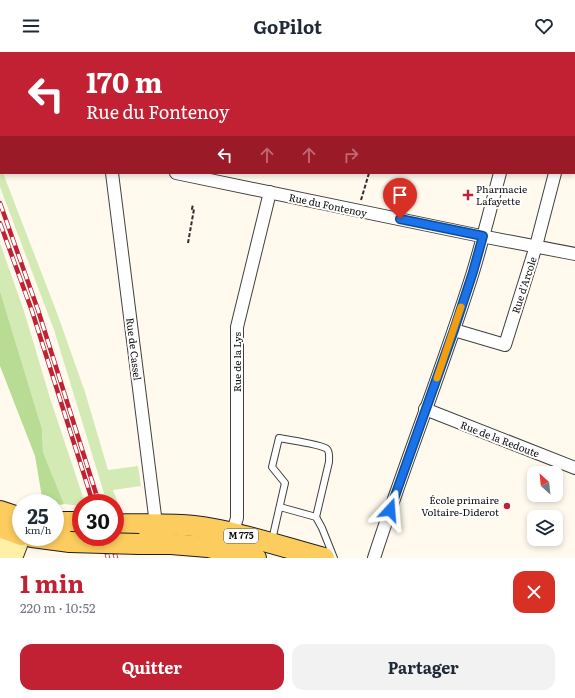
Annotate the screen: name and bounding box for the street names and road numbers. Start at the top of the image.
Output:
street label: Rue du Fontenoy [288,189,369,220]
street label: Rue d'Arcole [507,255,540,315]
street label: Rue de Cassel [123,317,146,382]
street label: Rue de la Lys [229,332,244,392]
street label: Rue de la Redoute [459,417,542,460]
road number: M 775 [224,529,258,543]

